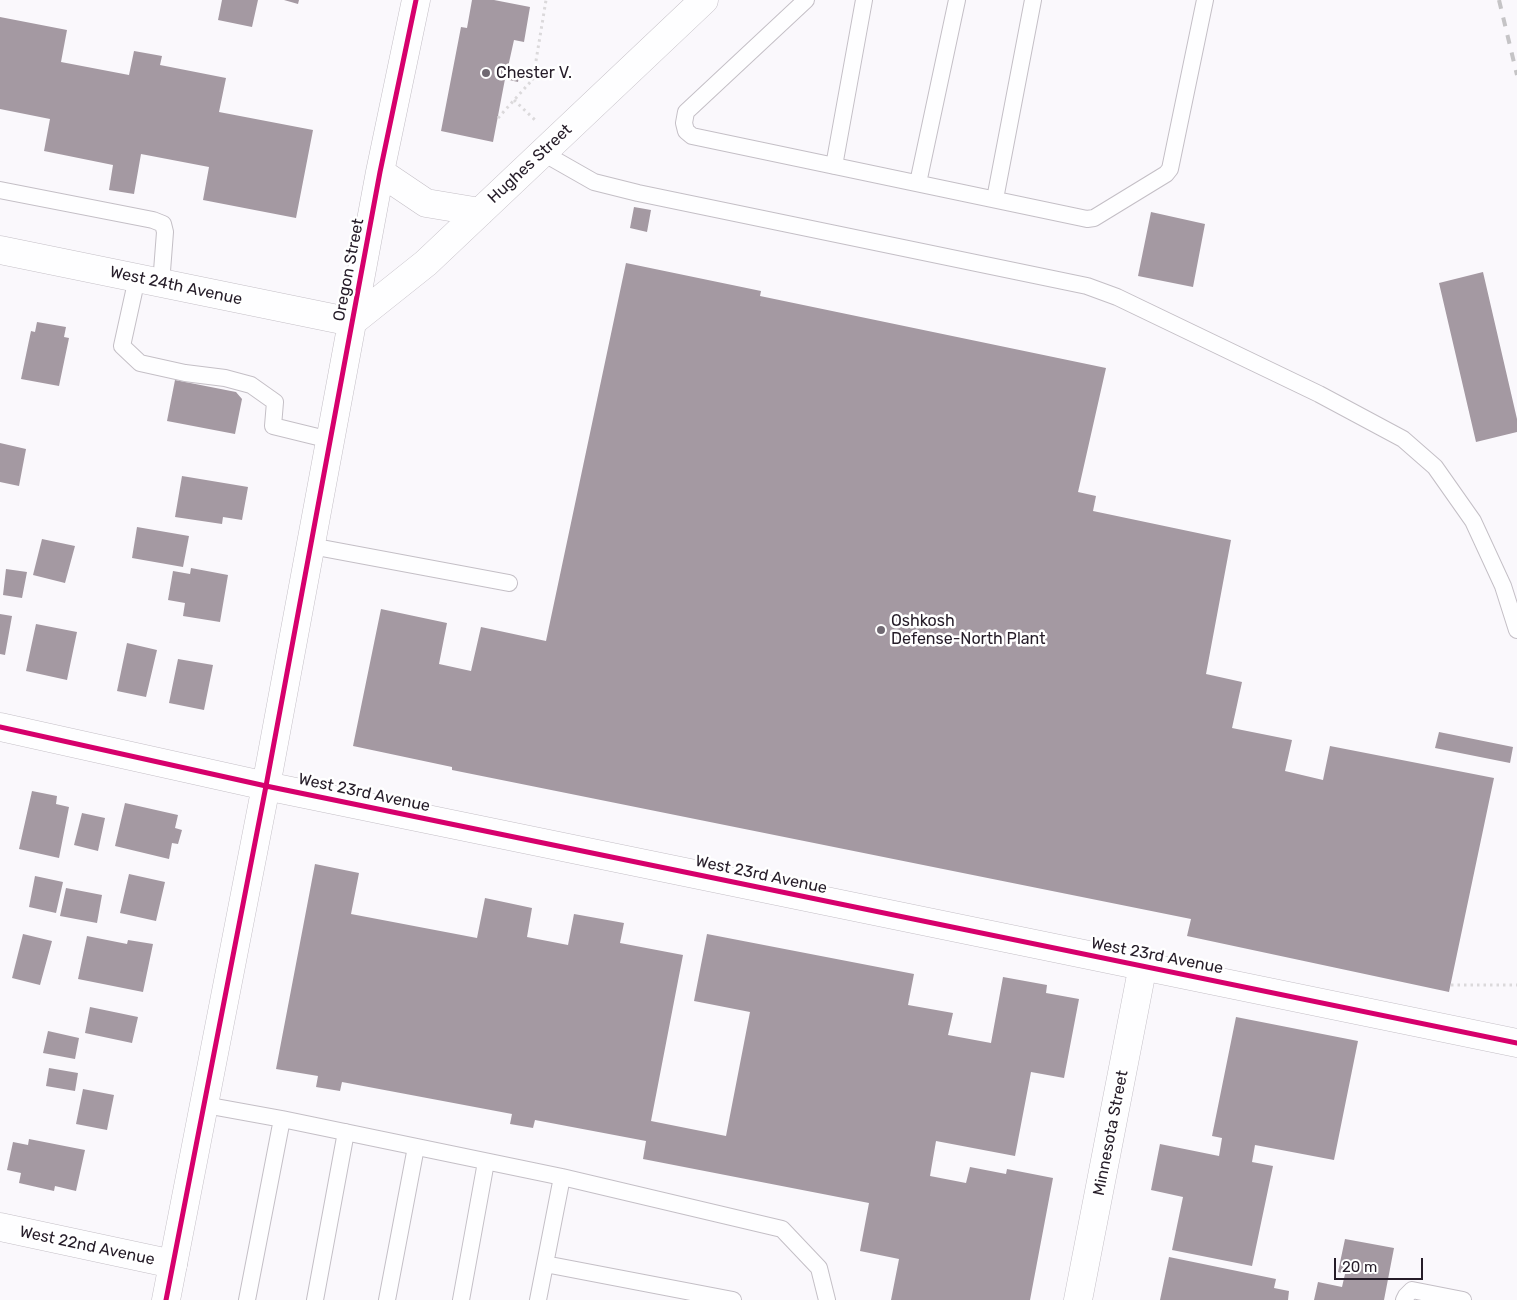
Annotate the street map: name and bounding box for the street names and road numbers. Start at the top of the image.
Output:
street label: Hughes Street [484,120,576,208]
street label: Oregon Street [330,217,368,323]
street label: West 24th Avenue [108,263,244,309]
street label: West 23rd Avenue [296,770,432,816]
street label: West 23rd Avenue [693,852,829,898]
street label: West 23rd Avenue [1089,934,1225,978]
street label: Minnesota Street [1089,1069,1133,1197]
street label: West 22nd Avenue [18,1222,156,1270]

